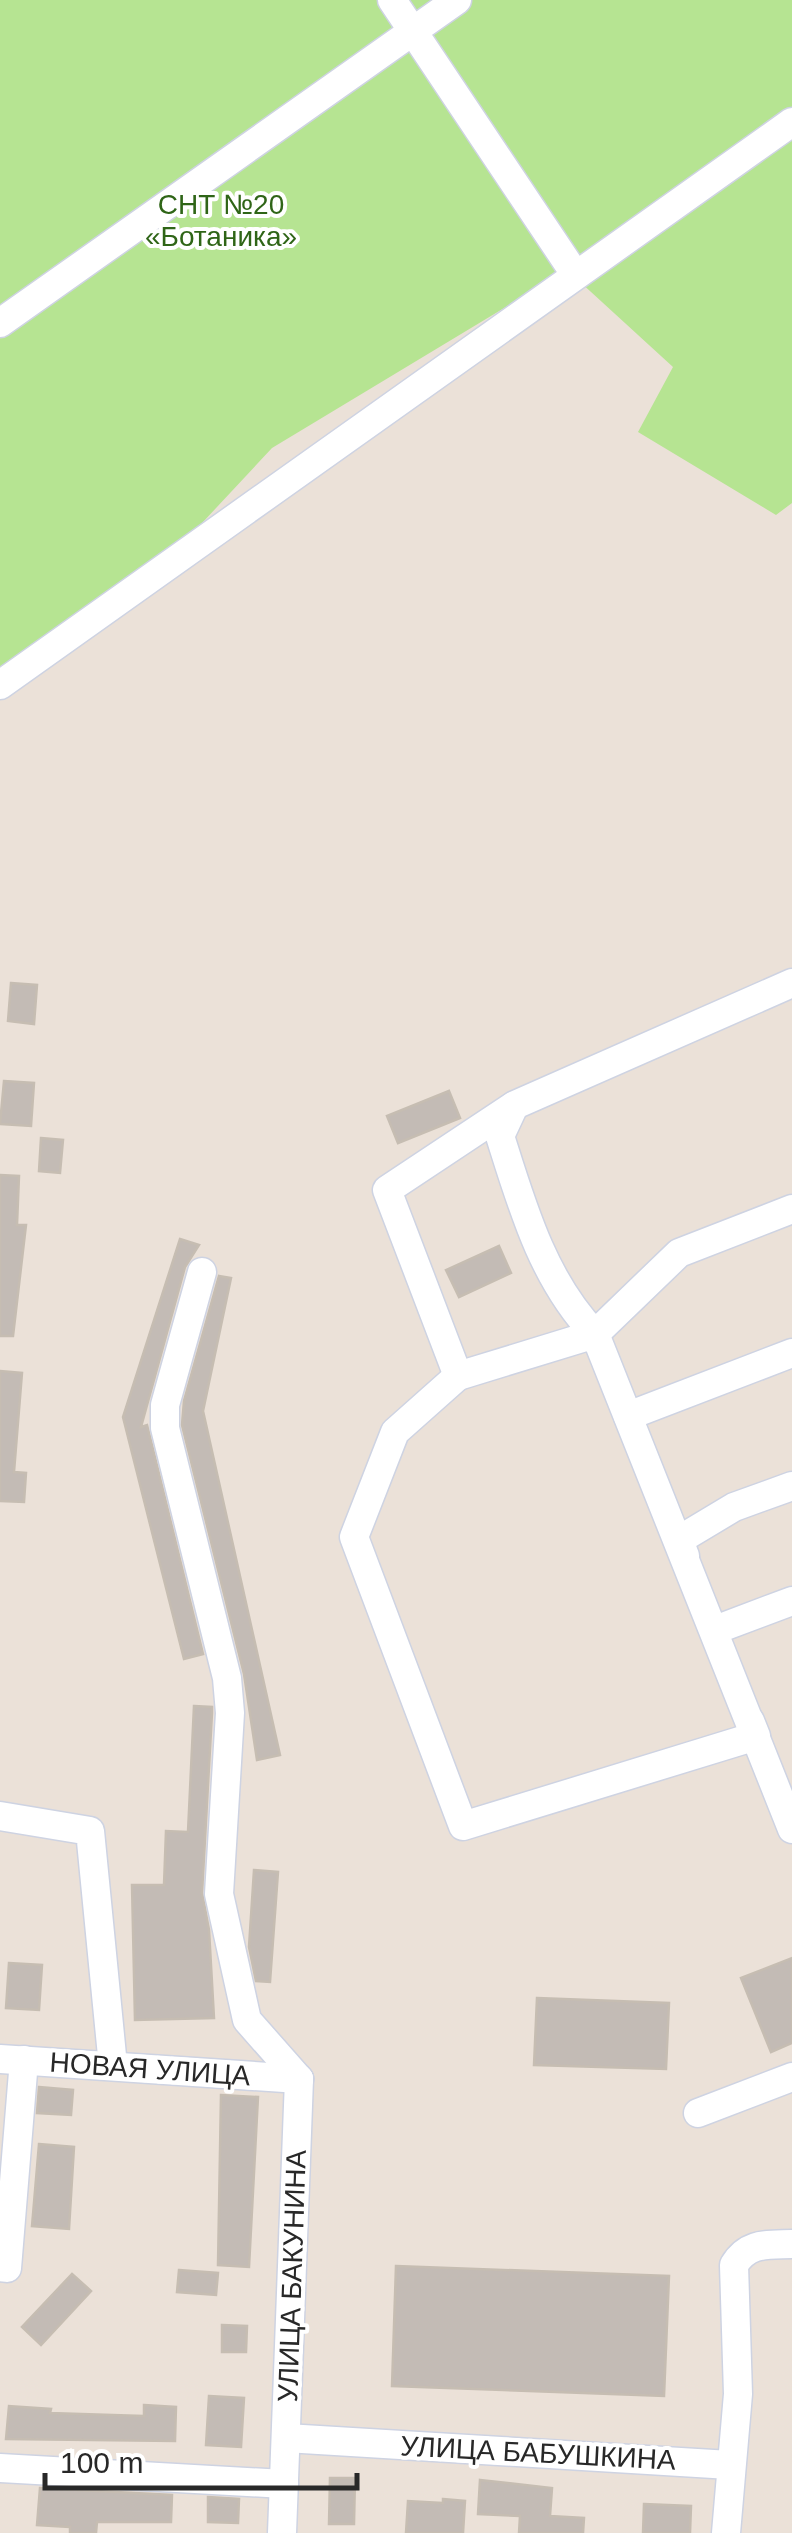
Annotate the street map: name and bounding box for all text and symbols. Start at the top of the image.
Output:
park label: СНТ №20 «Ботаника» [145,189,297,252]
street label: НОВАЯ УЛИЦА [49,2047,252,2092]
street label: УЛИЦА БАКУНИНА [272,2149,312,2403]
scale bar [45,2428,358,2490]
street label: УЛИЦА БАБУШКИНА [400,2430,677,2476]
text: 100 m [60,2446,143,2479]

